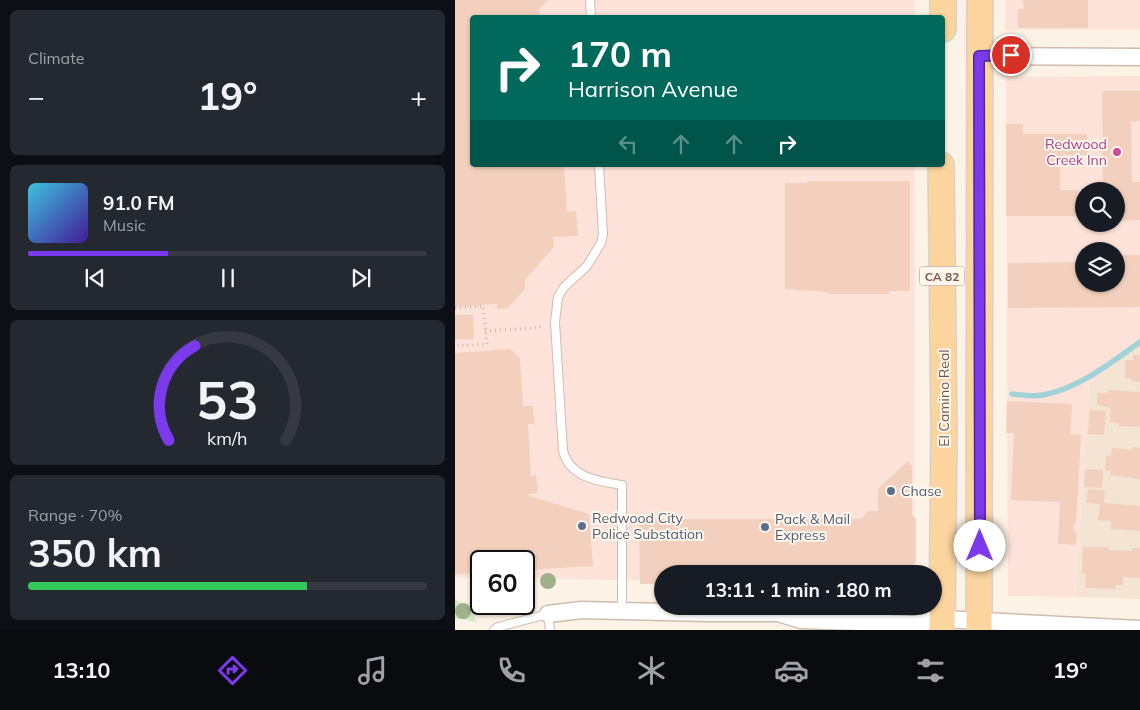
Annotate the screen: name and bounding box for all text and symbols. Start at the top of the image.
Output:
text: 170 m [568,32,672,76]
pin [990,34,1032,76]
icon: right [485,35,550,100]
icon: arrive [997,41,1025,69]
text: Climate [28,48,84,68]
text: 19° [197,72,258,120]
text: Harrison Avenue [568,75,738,103]
text: − [28,79,45,114]
text: + [410,79,427,114]
icon: left [614,130,642,158]
icon: ahead [667,130,695,158]
icon: ahead [720,130,748,158]
icon: right [773,130,801,158]
place label: Redwood Creek Inn [1045,135,1107,169]
marker: Redwood Creek Inn [1111,146,1123,158]
map controls [1075,182,1125,292]
button: search [1075,182,1125,232]
text: 91.0 FM [103,191,175,215]
text: Music [103,215,146,235]
button: layers [1075,242,1125,292]
icon: previous [81,264,109,292]
icon: pause [214,264,242,292]
icon: next [347,264,375,292]
road number: CA 82 [919,266,965,286]
street label: El Camino Real [935,349,953,447]
text: 53 [196,367,259,432]
text: km/h [207,427,248,449]
place label: Chase [901,482,942,500]
marker: Chase [885,485,897,497]
text: Range · 70% [28,505,123,525]
place label: Redwood City Police Substation [592,509,703,543]
place label: Pack & Mail Express [775,510,850,544]
position arrow [953,519,1005,571]
marker: Redwood City Police Substation [576,520,588,532]
marker: Pack & Mail Express [759,521,771,533]
text: 350 km [28,529,162,577]
speed limit sign: 60 [470,550,535,615]
text: 13:11 · 1 min · 180 m [704,578,892,602]
icon: directions [215,653,250,688]
icon: music [355,653,390,688]
icon: phone [494,653,529,688]
icon: climate [634,653,669,688]
icon: car [774,653,809,688]
icon: filters [913,653,948,688]
text: 13:10 [52,656,111,684]
text: 19° [1053,656,1088,684]

